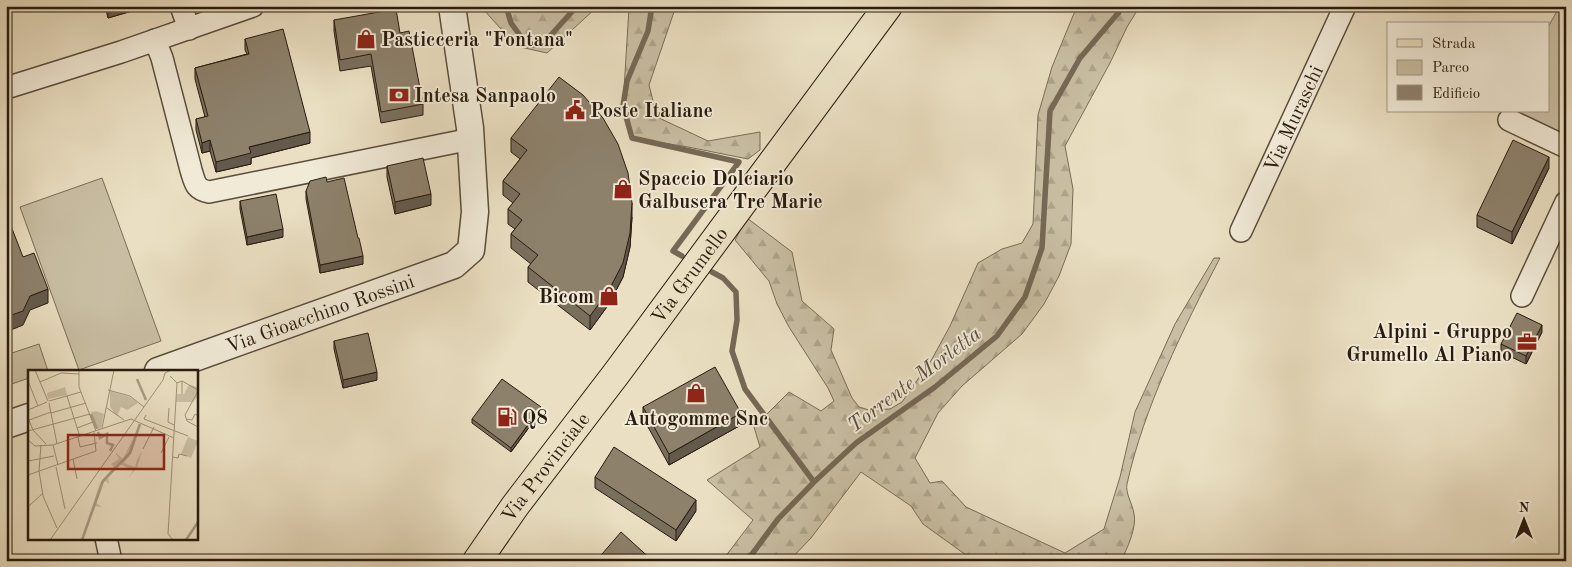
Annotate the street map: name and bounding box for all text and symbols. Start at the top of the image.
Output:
legend [1387,22,1550,112]
shop icon: Pasticceria "Fontana" [355,28,377,50]
place label: Pasticceria "Fontana" [381,31,573,51]
text: Strada [1432,37,1476,52]
text: Parco [1432,61,1469,76]
street label: Via Muraschi [1262,63,1328,176]
bank icon: Intesa Sanpaolo [388,84,410,106]
place label: Intesa Sanpaolo [414,87,556,107]
text: Edificio [1432,87,1480,102]
public building icon: Poste Italiane [564,99,586,121]
place label: Poste Italiane [590,102,713,122]
place label: Spaccio Dolciario Galbusera Tre Marie [638,170,823,213]
shop icon: Spaccio Dolciario Galbusera Tre Marie [612,178,634,200]
street label: Via Grumello [649,224,733,328]
street label: Via Gioacchino Rossini [224,272,417,358]
shop icon: Bicom [598,285,620,307]
place label: Bicom [538,288,594,308]
water label: Torrente Morletta [844,323,986,437]
place label: Alpini - Gruppo Grumello Al Piano [1346,323,1512,366]
office icon: Alpini - Gruppo Grumello Al Piano [1516,331,1538,353]
inset map [28,370,198,540]
shop icon: Autogomme Snc [685,382,707,404]
fuel station icon: Q8 [496,406,518,428]
place label: Q8 [522,409,548,429]
street label: Via Provinciale [499,410,594,527]
place label: Autogomme Snc [624,410,768,430]
north arrow [1500,494,1550,544]
text: N [1519,501,1530,515]

